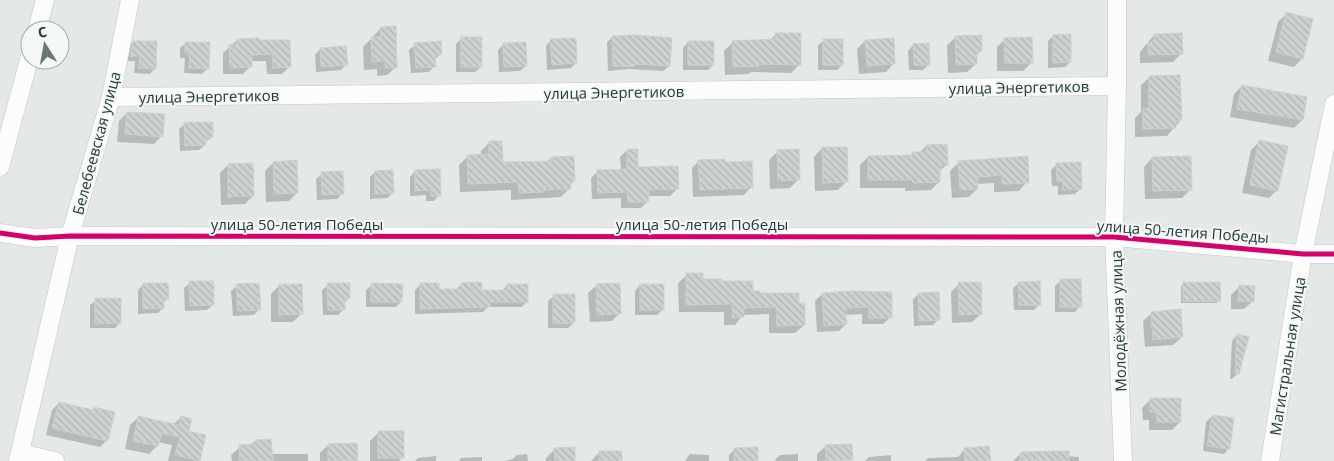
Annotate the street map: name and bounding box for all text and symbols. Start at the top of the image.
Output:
north arrow [20,20,70,70]
text: С [36,22,49,42]
street label: Белебеевская улица [67,69,125,217]
street label: улица Энергетиков [948,76,1090,98]
street label: улица Энергетиков [543,81,685,103]
street label: улица Энергетиков [138,85,280,107]
street label: улица 50-летия Победы [211,214,383,234]
street label: улица 50-летия Победы [616,214,788,234]
street label: улица 50-летия Победы [1096,215,1270,247]
street label: Молодёжная улица [1106,250,1130,392]
street label: Магистральная улица [1265,275,1309,437]

